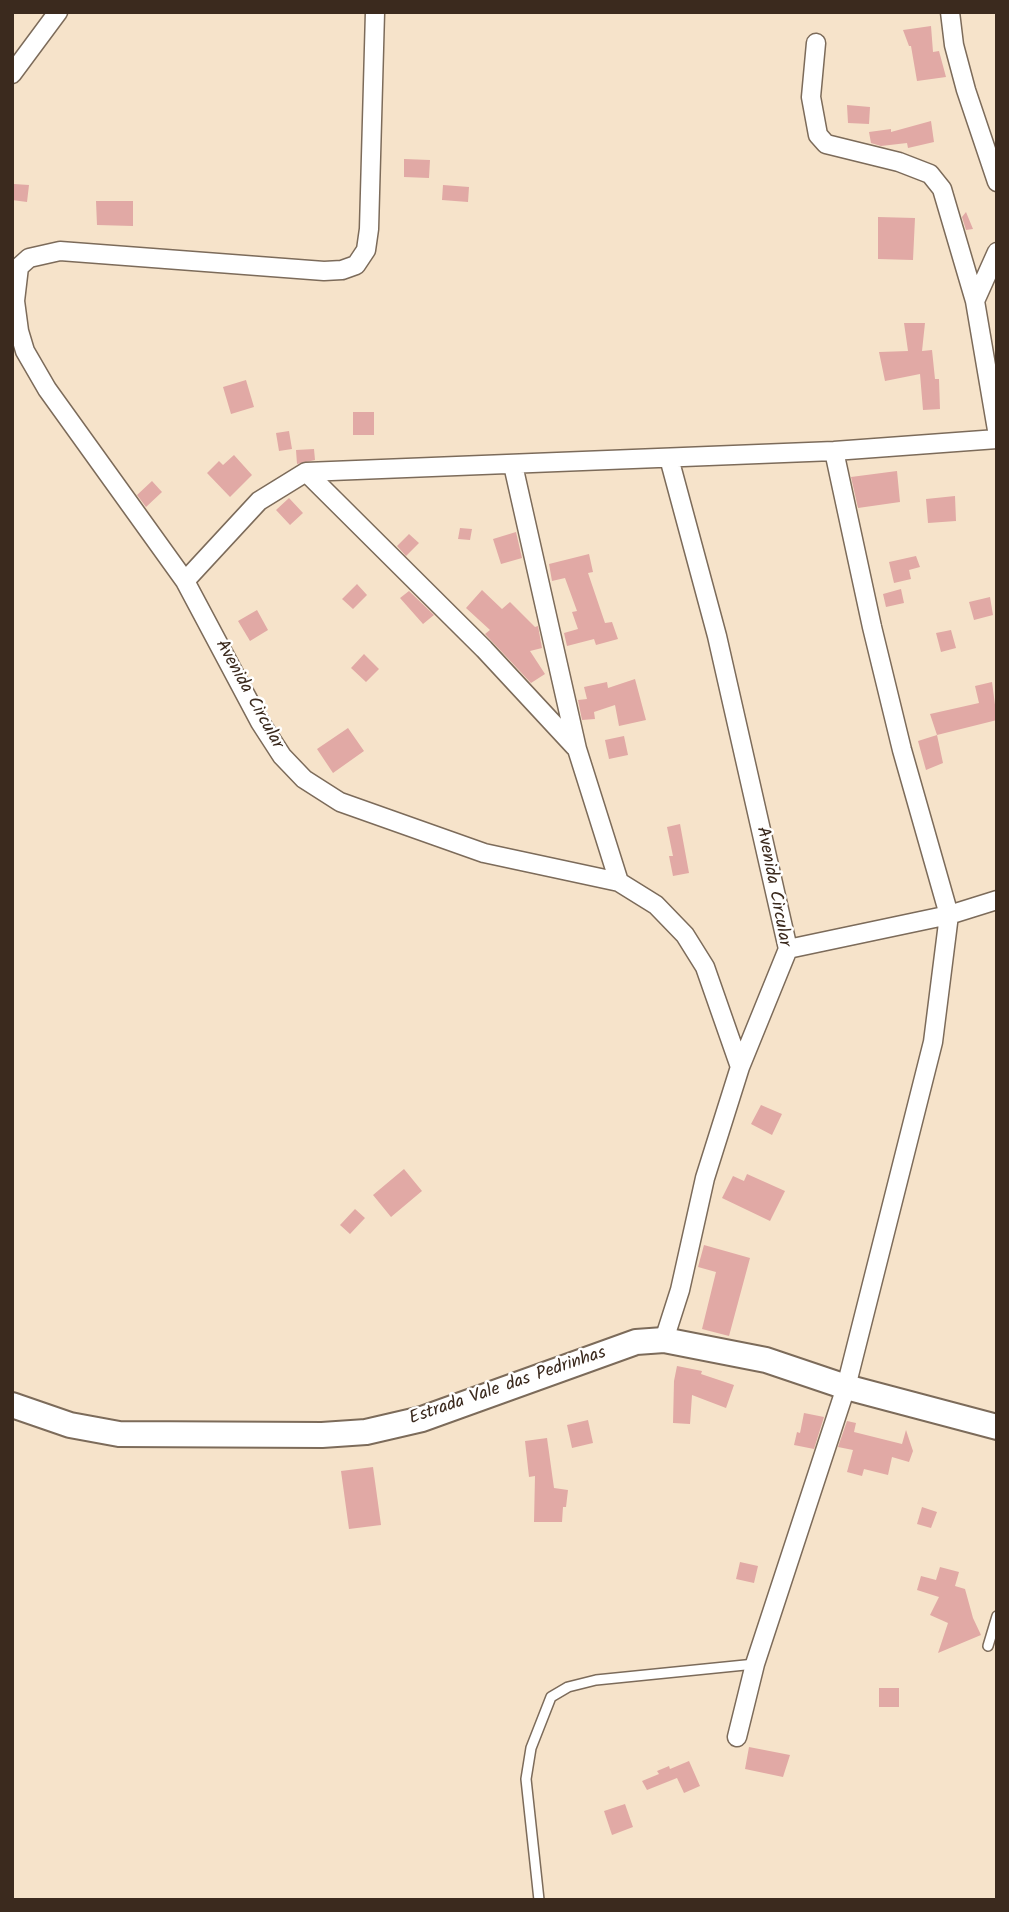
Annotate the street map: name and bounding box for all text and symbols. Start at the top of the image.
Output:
street label: Avenida Circular [209,637,287,753]
street label: Avenida Circular [750,825,794,949]
street label: Estrada Vale das Pedrinhas [407,1343,609,1431]

